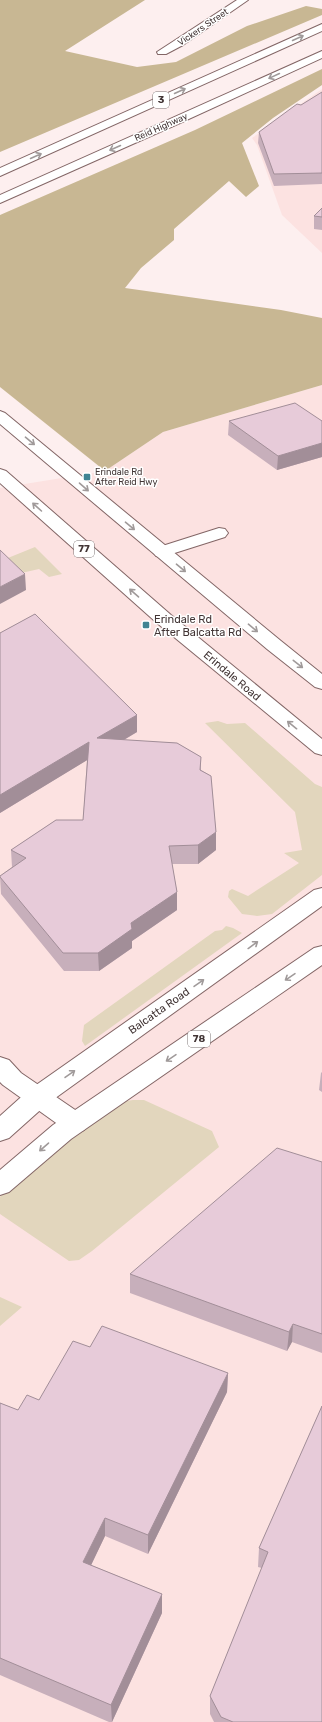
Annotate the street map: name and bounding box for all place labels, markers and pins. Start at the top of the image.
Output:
place label: Erindale Rd After Reid Hwy [95,467,158,487]
marker: Erindale Rd After Reid Hwy [82,472,92,482]
place label: Erindale Rd After Balcatta Rd [154,613,242,639]
marker: Erindale Rd After Balcatta Rd [141,620,151,630]

